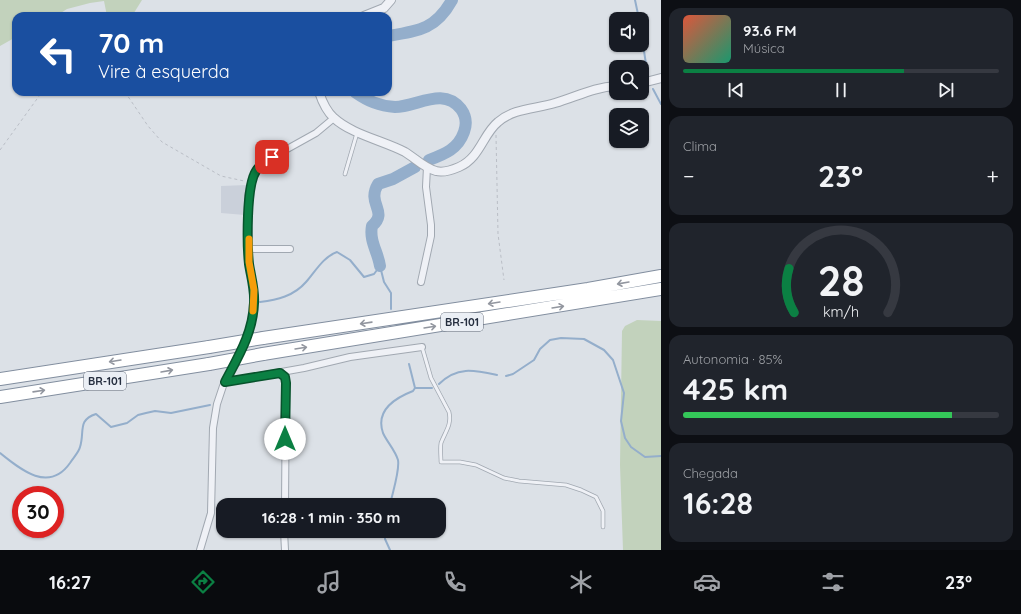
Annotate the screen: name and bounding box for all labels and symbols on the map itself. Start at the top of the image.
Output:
pin [255,140,289,174]
one-way arrow [617,279,630,287]
one-way arrow [488,299,501,307]
one-way arrow [551,303,564,311]
road number: BR-101 [441,313,483,331]
one-way arrow [360,319,373,327]
one-way arrow [423,323,436,331]
one-way arrow [294,344,307,352]
one-way arrow [108,357,121,365]
one-way arrow [160,367,173,375]
road number: BR-101 [84,372,126,390]
one-way arrow [32,387,45,395]
position arrow [264,418,306,460]
speed limit sign: 30 [12,486,64,538]

